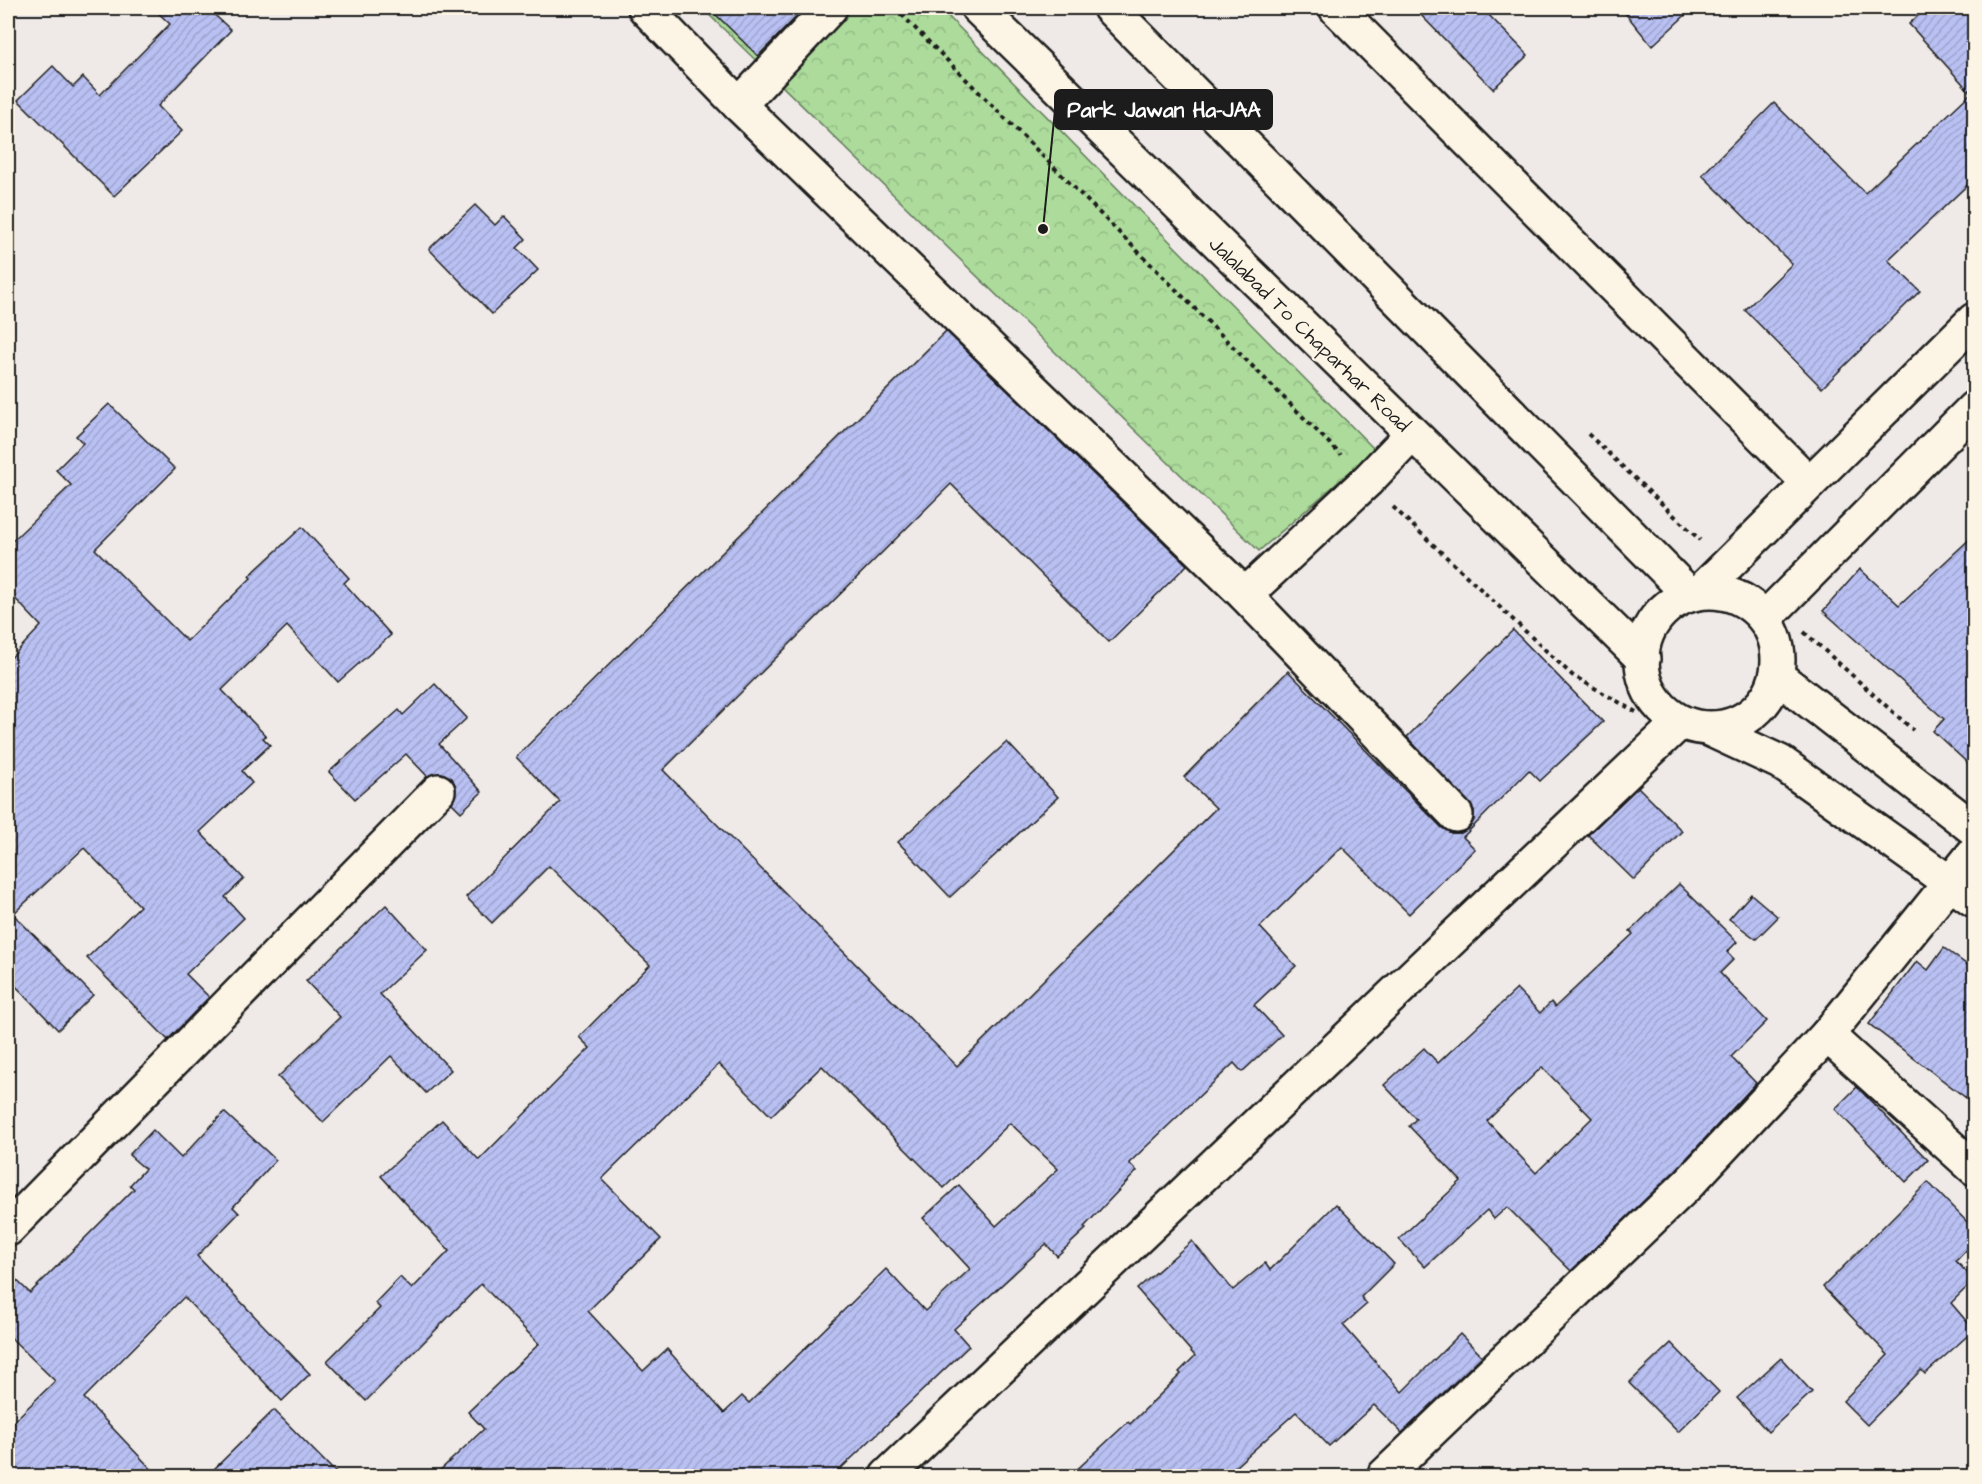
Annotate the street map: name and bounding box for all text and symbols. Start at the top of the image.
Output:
callout: Park Jawan Ha-JAA [1055,90,1272,129]
text: Park Jawan Ha-JAA [1067,96,1261,125]
street label: Jalalabad To Chaparhar Road [1202,231,1416,439]

